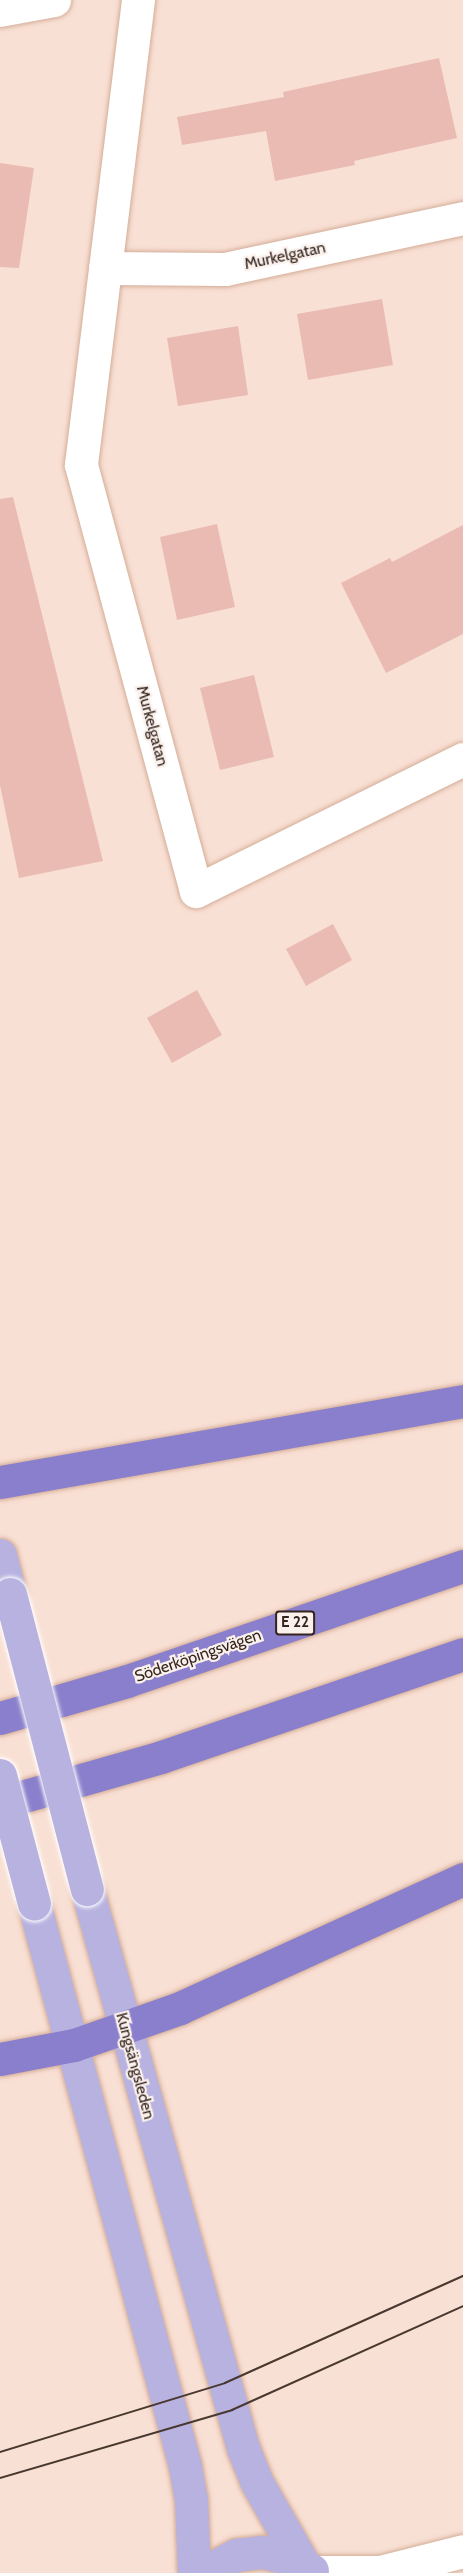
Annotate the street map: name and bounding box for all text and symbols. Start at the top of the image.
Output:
street label: Murkelgatan [243,238,327,274]
street label: Murkelgatan [132,684,172,768]
road number: E 22 [274,1611,316,1635]
street label: Söderköpingsvägen [132,1625,264,1687]
street label: Kungsängsleden [112,2011,158,2121]

